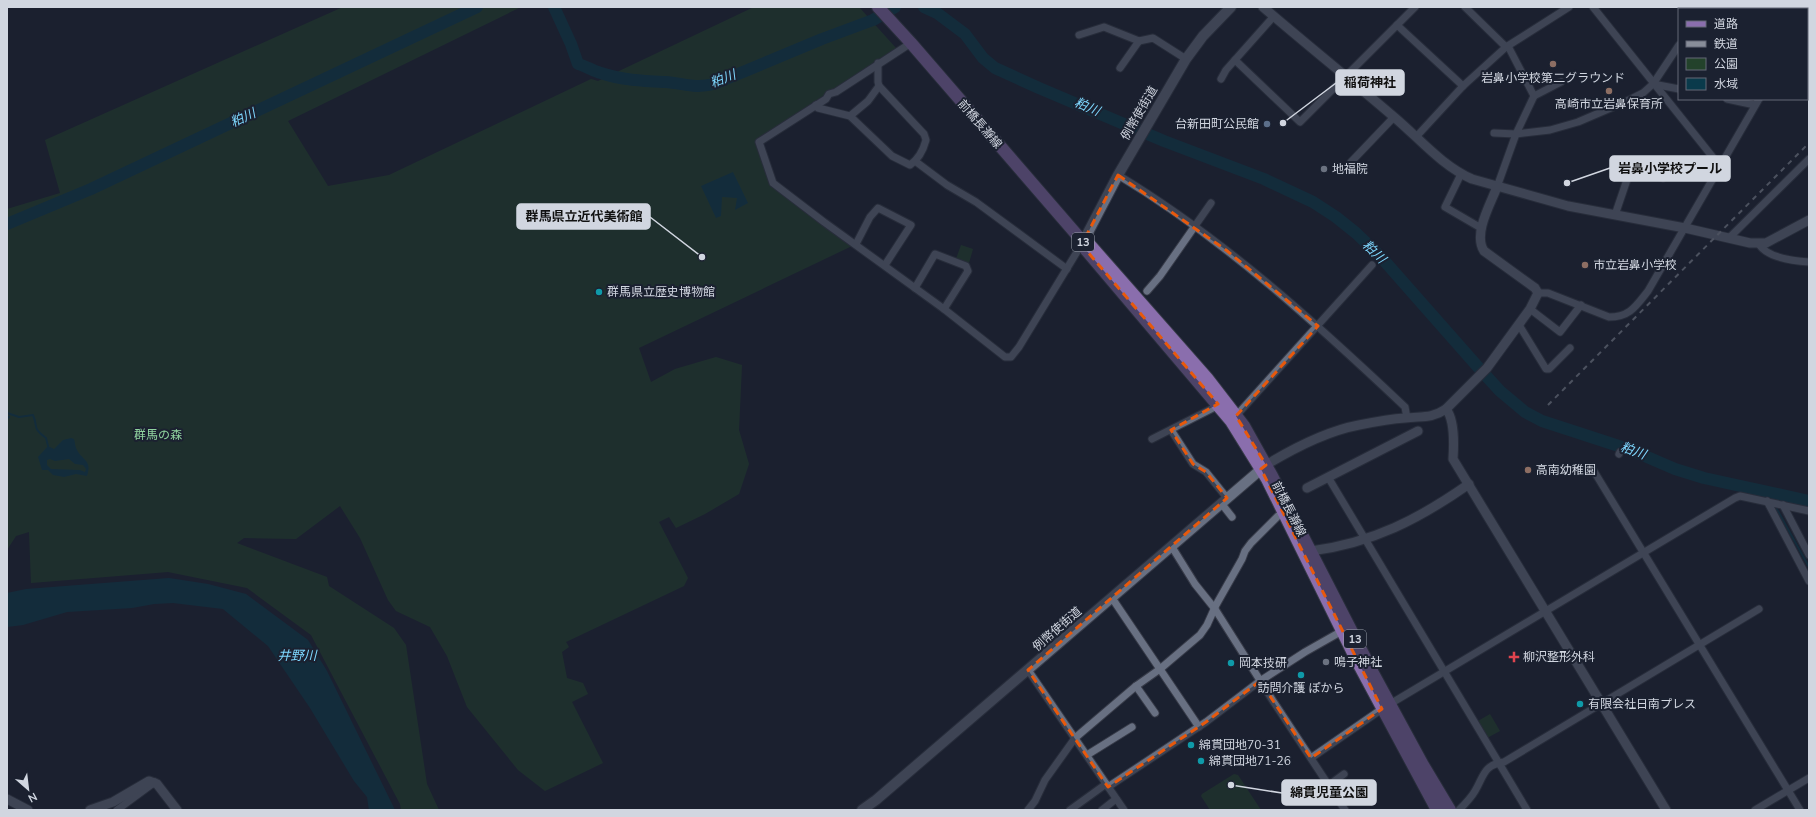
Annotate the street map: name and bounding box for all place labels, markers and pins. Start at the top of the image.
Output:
marker: 岩鼻小学校第二グラウンド [1548,59,1558,69]
callout: 稲荷神社 [1336,70,1404,95]
place label: 岩鼻小学校第二グラウンド [1481,70,1625,86]
marker: 高崎市立岩鼻保育所 [1604,86,1614,96]
place label: 高崎市立岩鼻保育所 [1555,96,1663,112]
place label: 台新田町公民館 [1175,116,1259,132]
marker: 台新田町公民館 [1262,119,1272,129]
callout: 岩鼻小学校プール [1610,156,1730,181]
place label: 地福院 [1332,161,1368,177]
marker: 地福院 [1319,164,1329,174]
callout: 群馬県立近代美術館 [517,204,650,229]
place label: 市立岩鼻小学校 [1593,257,1677,273]
marker: 市立岩鼻小学校 [1580,260,1590,270]
place label: 群馬県立歴史博物館 [607,284,715,300]
marker: 群馬県立歴史博物館 [594,287,604,297]
place label: 高南幼稚園 [1536,462,1596,478]
marker: 高南幼稚園 [1523,465,1533,475]
place label: 柳沢整形外科 [1523,649,1595,665]
marker: 柳沢整形外科 [1508,651,1520,663]
place label: 鳴子神社 [1334,654,1382,670]
place label: 岡本技研 [1239,655,1287,671]
marker: 鳴子神社 [1321,657,1331,667]
marker: 岡本技研 [1226,658,1236,668]
marker: 訪問介護 ぽから [1296,670,1306,680]
place label: 訪問介護 ぽから [1257,680,1345,696]
place label: 有限会社日南プレス [1588,696,1696,712]
marker: 有限会社日南プレス [1575,699,1585,709]
place label: 綿貫団地70-31 [1199,737,1281,753]
marker: 綿貫団地70-31 [1186,740,1196,750]
place label: 綿貫団地71-26 [1209,753,1291,769]
marker: 綿貫団地71-26 [1196,756,1206,766]
callout: 綿貫児童公園 [1282,780,1376,805]

